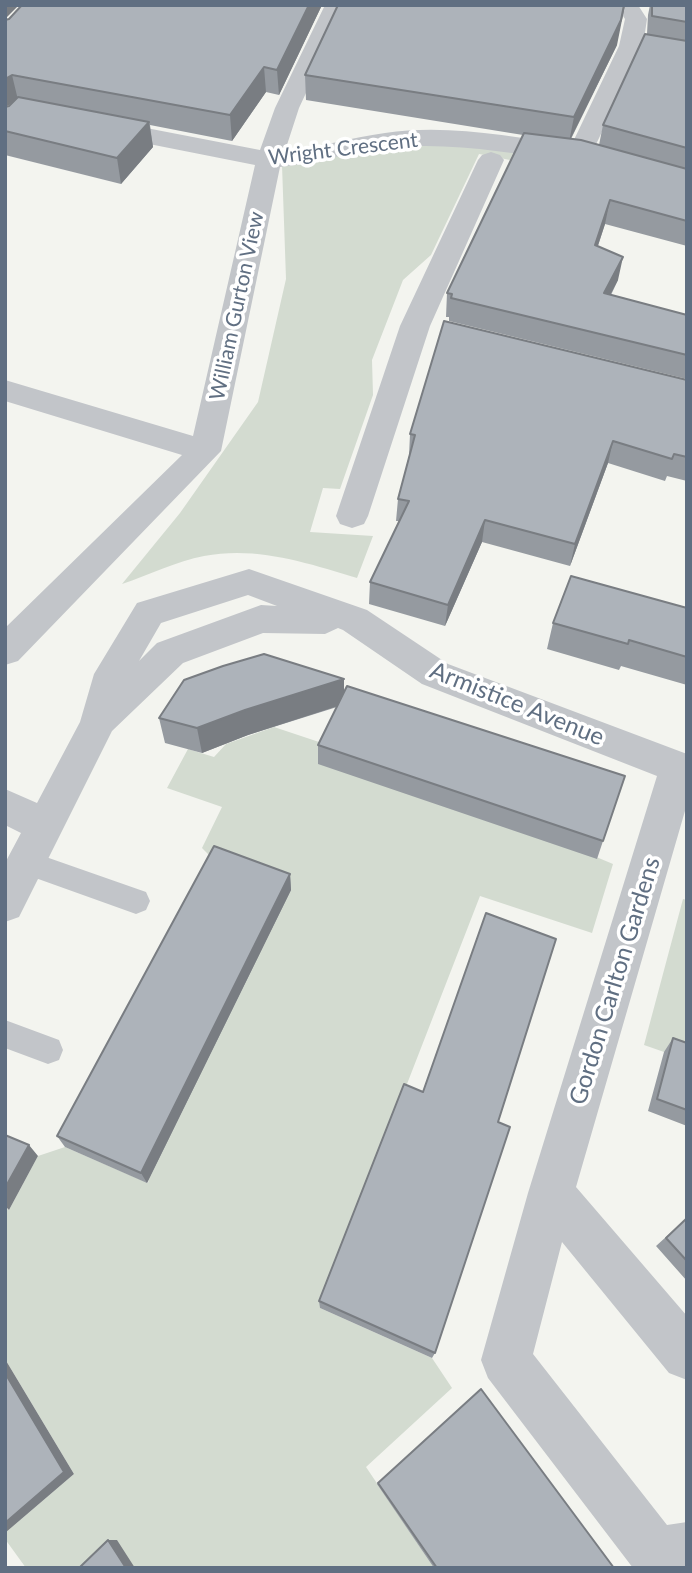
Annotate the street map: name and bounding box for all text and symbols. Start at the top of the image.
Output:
street label: Wright Crescent [267,127,419,171]
street label: William Gurton View [205,209,269,403]
street label: Armistice Avenue [426,656,608,752]
street label: Gordon Carlton Gardens [564,854,666,1108]

